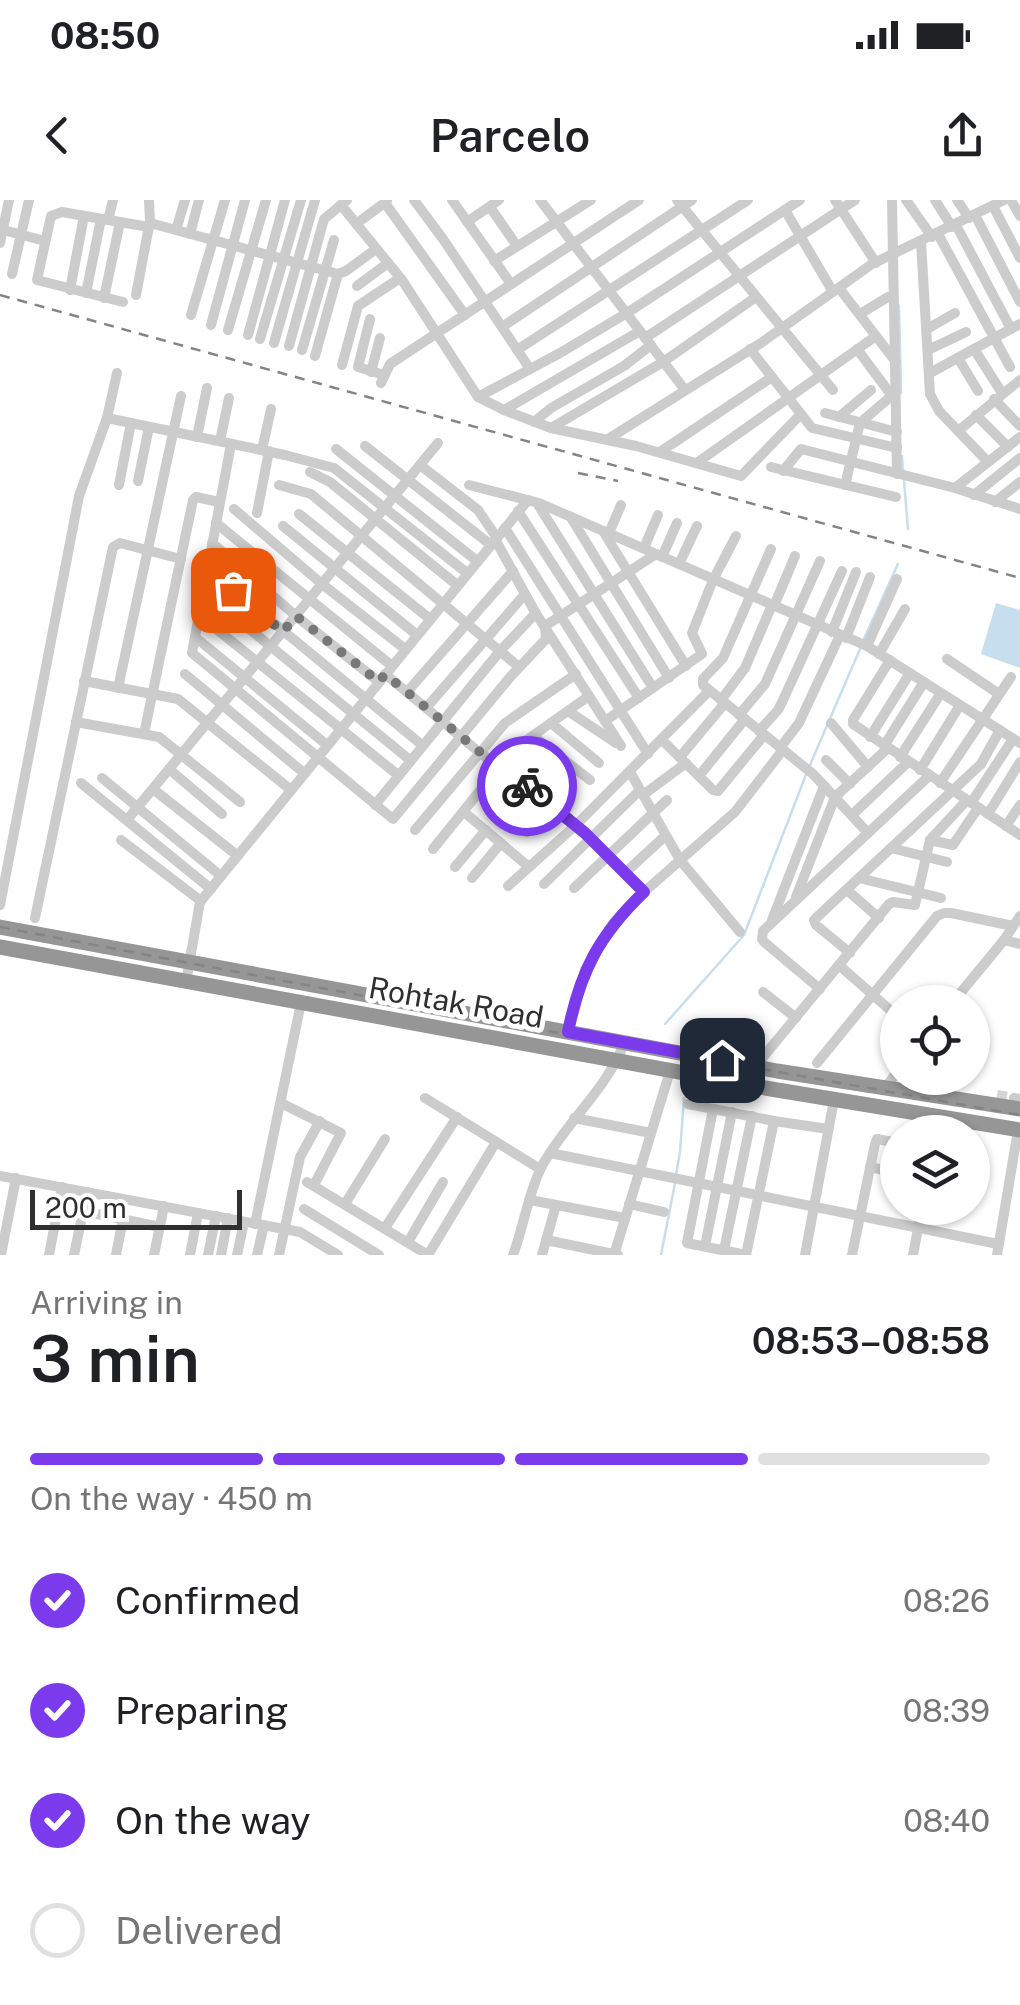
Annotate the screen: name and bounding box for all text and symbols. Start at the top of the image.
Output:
text: 08:50 [50,13,160,58]
icon: back [30,108,85,163]
icon: share [935,108,990,163]
text: Parcelo [430,109,590,162]
pin [191,548,276,633]
icon: bag [206,563,261,618]
courier [477,736,577,836]
icon: bike [500,759,555,814]
street label: Rohtak Road [366,969,546,1035]
map controls [880,985,990,1225]
button: locate [880,985,990,1095]
pin [680,1018,765,1103]
icon: home [695,1033,750,1088]
button: layers [880,1115,990,1225]
scale bar [30,1185,242,1230]
text: 200 m [45,1191,127,1224]
text: Arriving in [30,1284,183,1321]
text: 08:53–08:58 [752,1318,990,1363]
text: 3 min [30,1320,200,1397]
text: On the way · 450 m [30,1480,313,1517]
icon: check [30,1573,85,1628]
text: Confirmed [115,1578,300,1623]
text: 08:26 [903,1582,990,1619]
icon: check [30,1683,85,1738]
text: Preparing [115,1688,289,1733]
text: 08:39 [903,1692,990,1729]
icon: check [30,1793,85,1848]
text: On the way [115,1798,311,1843]
text: 08:40 [903,1802,990,1839]
text: Delivered [115,1908,283,1953]

